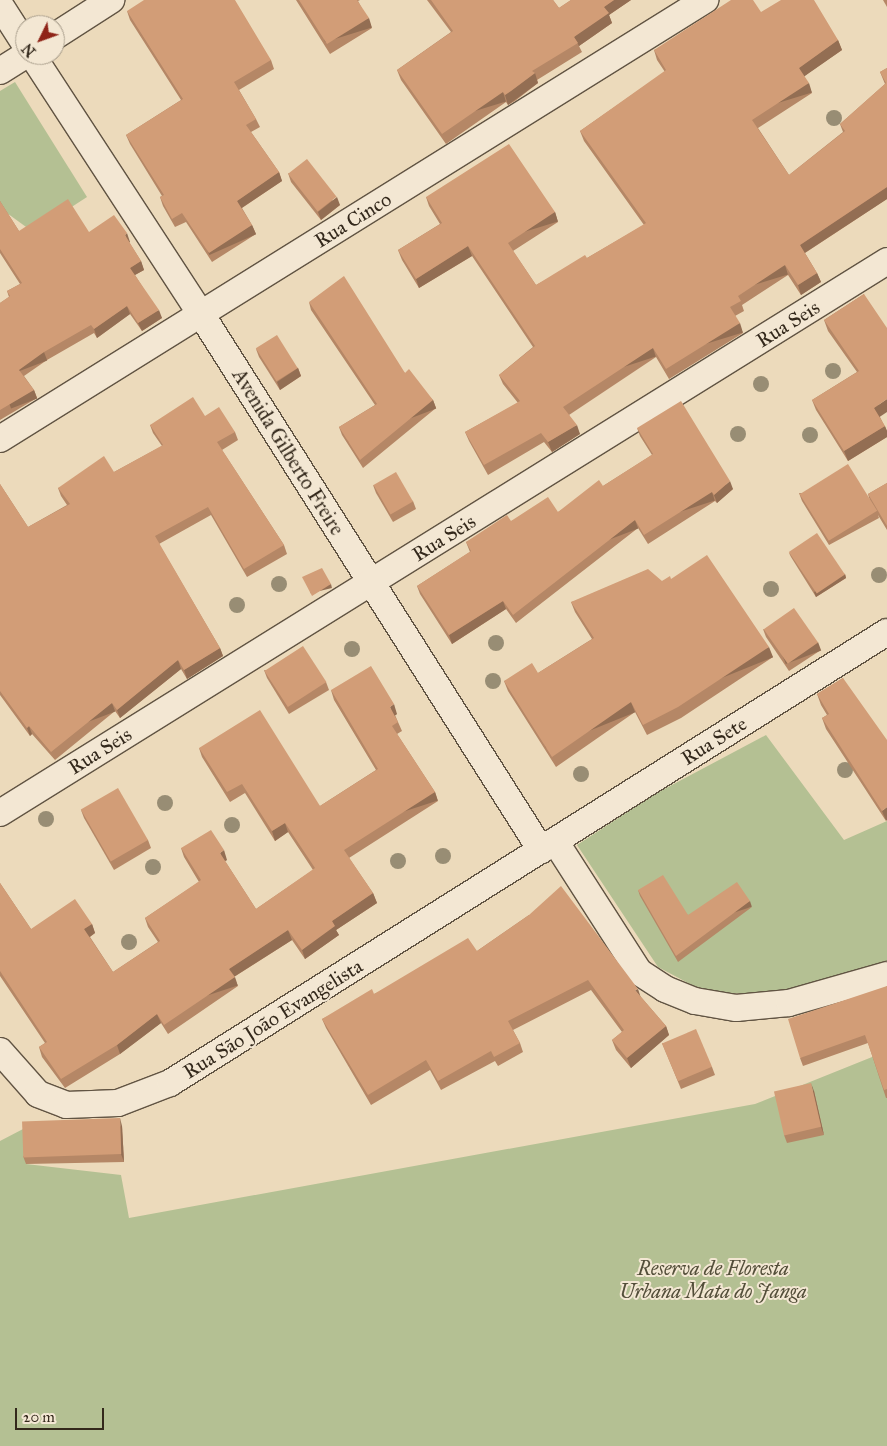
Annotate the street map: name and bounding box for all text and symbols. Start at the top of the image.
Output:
north arrow [15,15,65,65]
text: N [19,40,40,60]
street label: Rua Cinco [310,187,396,253]
street label: Rua Seis [752,295,824,353]
street label: Avenida Gilberto Freire [227,364,349,540]
street label: Rua Seis [408,509,480,567]
street label: Rua Sete [677,712,751,770]
street label: Rua Seis [64,722,136,780]
street label: Rua São João Evangelista [179,954,367,1084]
park label: Reserva de Floresta Urbana Mata do Janga [619,1257,807,1304]
scale bar [18,1398,106,1430]
text: 20 m [23,1408,55,1426]

